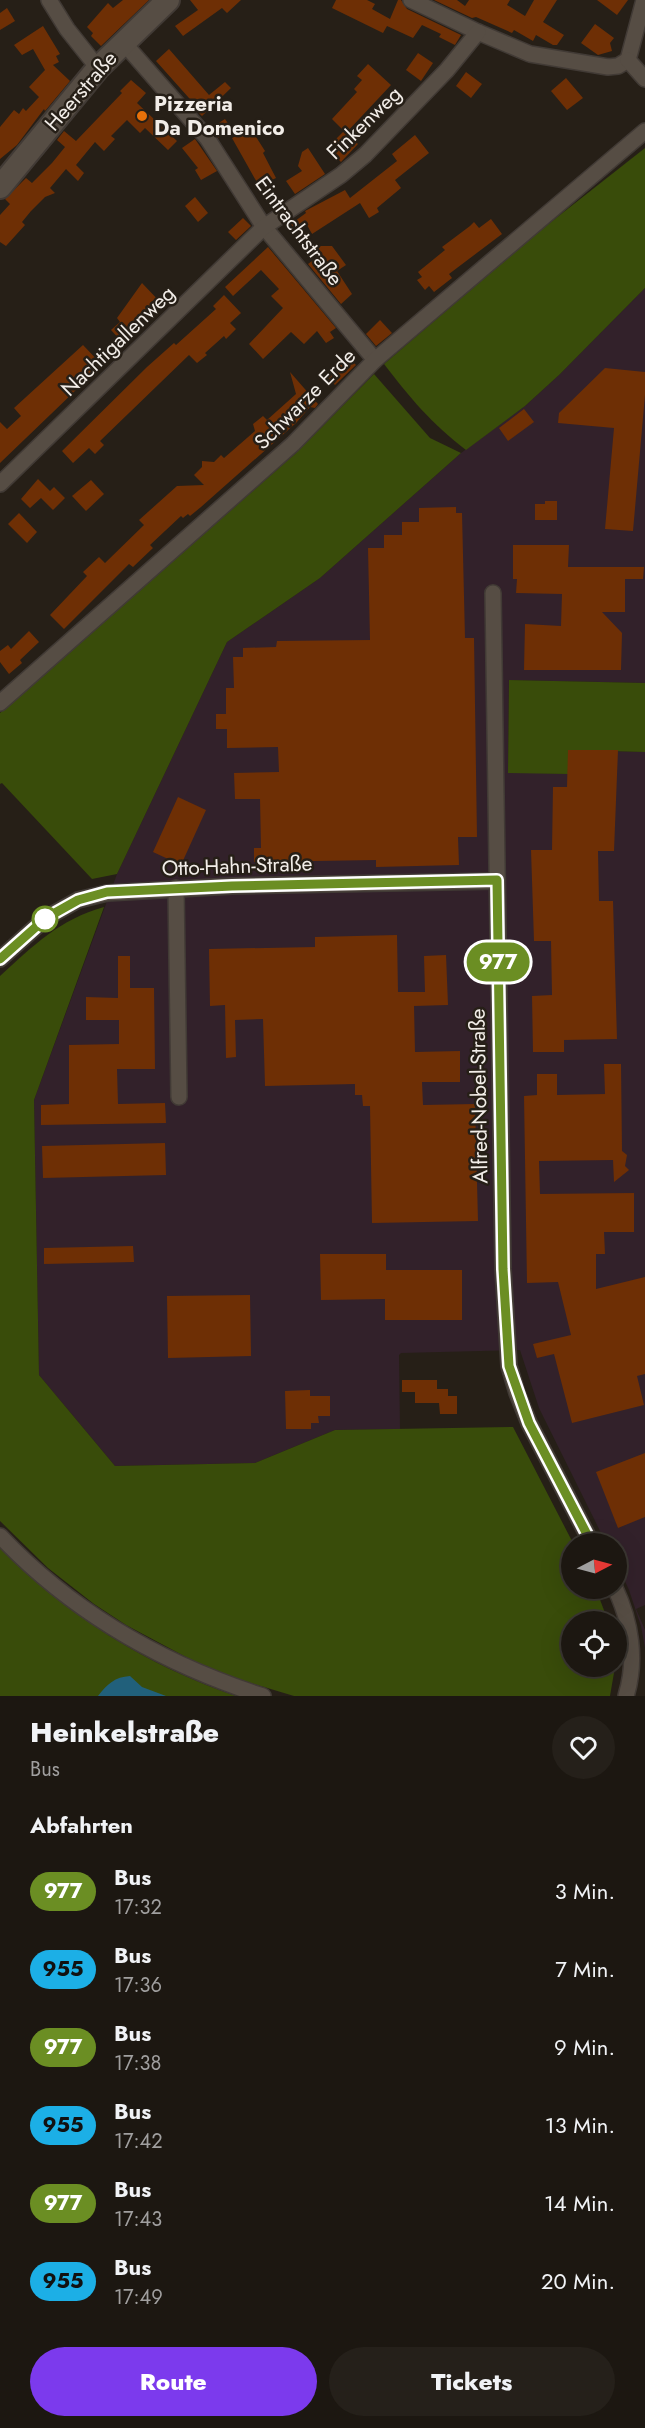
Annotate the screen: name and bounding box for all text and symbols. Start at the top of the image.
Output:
street label: Heerstraße [38,44,124,138]
street label: Finkenweg [320,79,408,167]
place label: Pizzeria Da Domenico [154,89,285,143]
marker: Pizzeria Da Domenico [135,109,149,123]
street label: Eintrachtstraße [248,170,350,292]
street label: Nachtigallenweg [54,279,182,403]
street label: Schwarze Erde [247,341,363,457]
street label: Otto-Hahn-Straße [161,848,313,884]
unlabelled marker [32,906,58,932]
line badge: 977 [464,942,532,982]
text: 977 [479,947,517,977]
street label: Alfred-Nobel-Straße [462,1008,496,1184]
north arrow [561,1533,627,1599]
map controls [561,1533,627,1677]
button: locate [561,1611,627,1677]
text: Heinkelstraße [30,1712,219,1753]
button: heart [552,1716,615,1779]
text: Bus [30,1755,60,1784]
text: Abfahrten [30,1809,133,1841]
text: Bus [114,1861,151,1893]
text: 3 Min. [555,1875,615,1907]
text: 977 [44,1876,82,1906]
text: 17:32 [114,1893,162,1922]
text: Bus [114,1939,151,1971]
text: 7 Min. [555,1953,615,1985]
text: 955 [42,1954,84,1984]
text: 17:36 [114,1971,162,2000]
text: Bus [114,2017,151,2049]
text: 9 Min. [554,2031,615,2063]
text: 977 [44,2032,82,2062]
text: 17:38 [114,2049,161,2078]
text: Bus [114,2095,151,2127]
text: 13 Min. [545,2109,615,2141]
text: 955 [42,2110,84,2140]
text: 17:42 [114,2127,163,2156]
text: Bus [114,2173,151,2205]
text: 14 Min. [544,2187,615,2219]
text: 977 [44,2188,82,2218]
text: 17:43 [114,2205,162,2234]
text: Bus [114,2251,151,2283]
text: 20 Min. [541,2265,615,2297]
text: 955 [42,2266,84,2296]
text: 17:49 [114,2283,163,2312]
button: Route [30,2347,317,2416]
button: Tickets [329,2347,615,2416]

